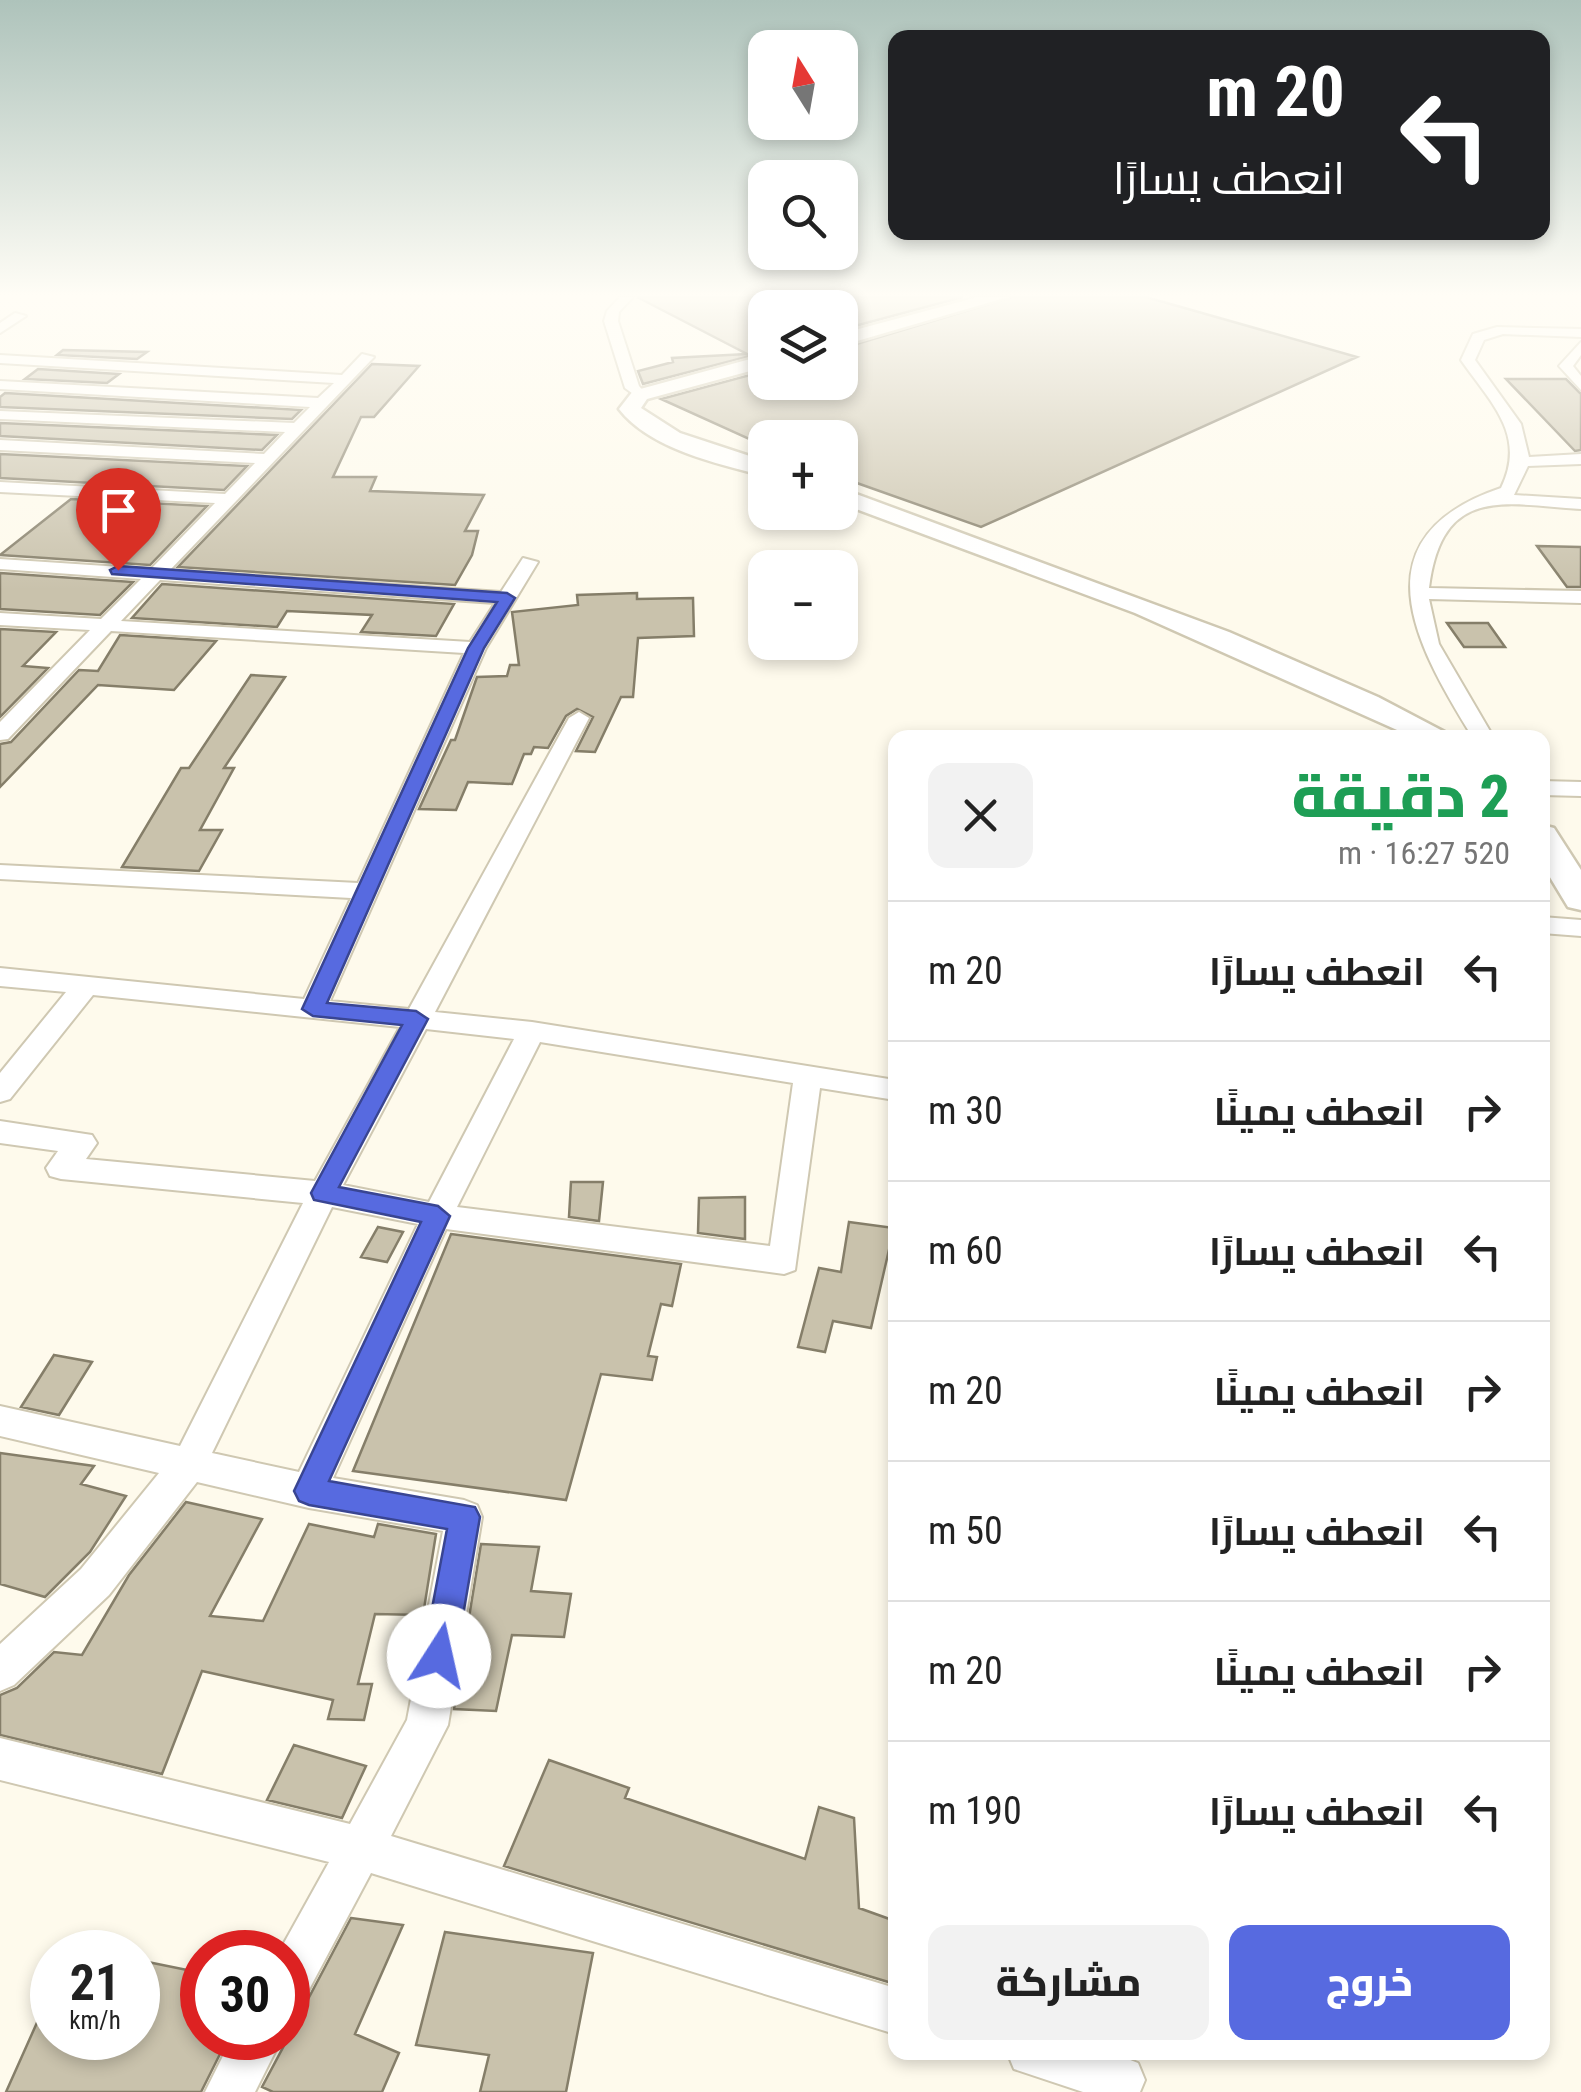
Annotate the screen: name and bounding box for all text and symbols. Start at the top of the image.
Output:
north arrow [748,30,858,140]
map controls [748,30,858,660]
text: 20 m [1206,51,1345,133]
icon: left [1380,70,1510,200]
text: انعطف يسارًا [1113,152,1345,205]
button: search [748,160,858,270]
button: layers [748,290,858,400]
button: + [748,420,858,530]
pin [76,468,161,571]
icon: arrive [91,483,146,538]
button: − [748,550,858,660]
text: 2 دقيقة [1291,761,1510,832]
button: close [928,763,1033,868]
text: 520 m · 16:27 [1338,834,1510,872]
icon: left [1455,944,1510,999]
text: 20 m [928,949,1003,993]
text: انعطف يسارًا [1209,950,1425,994]
icon: right [1455,1084,1510,1139]
text: 30 m [928,1089,1003,1133]
text: انعطف يمينًا [1214,1090,1425,1134]
icon: left [1455,1224,1510,1279]
text: 60 m [928,1229,1003,1273]
text: انعطف يسارًا [1209,1230,1425,1274]
icon: right [1455,1364,1510,1419]
text: 20 m [928,1369,1003,1413]
text: انعطف يمينًا [1214,1370,1425,1414]
icon: left [1455,1504,1510,1559]
text: 50 m [928,1509,1003,1553]
text: انعطف يسارًا [1209,1510,1425,1554]
position arrow [387,1604,491,1708]
icon: right [1455,1644,1510,1699]
text: 20 m [928,1649,1003,1693]
text: انعطف يمينًا [1214,1650,1425,1694]
icon: left [1455,1784,1510,1839]
text: 190 m [928,1789,1022,1833]
text: انعطف يسارًا [1209,1790,1425,1834]
button: مشاركة [928,1925,1209,2040]
button: خروج [1229,1925,1510,2040]
speed limit sign: 30 [180,1930,310,2060]
text: 21 [70,1954,120,2012]
text: km/h [69,2006,121,2035]

